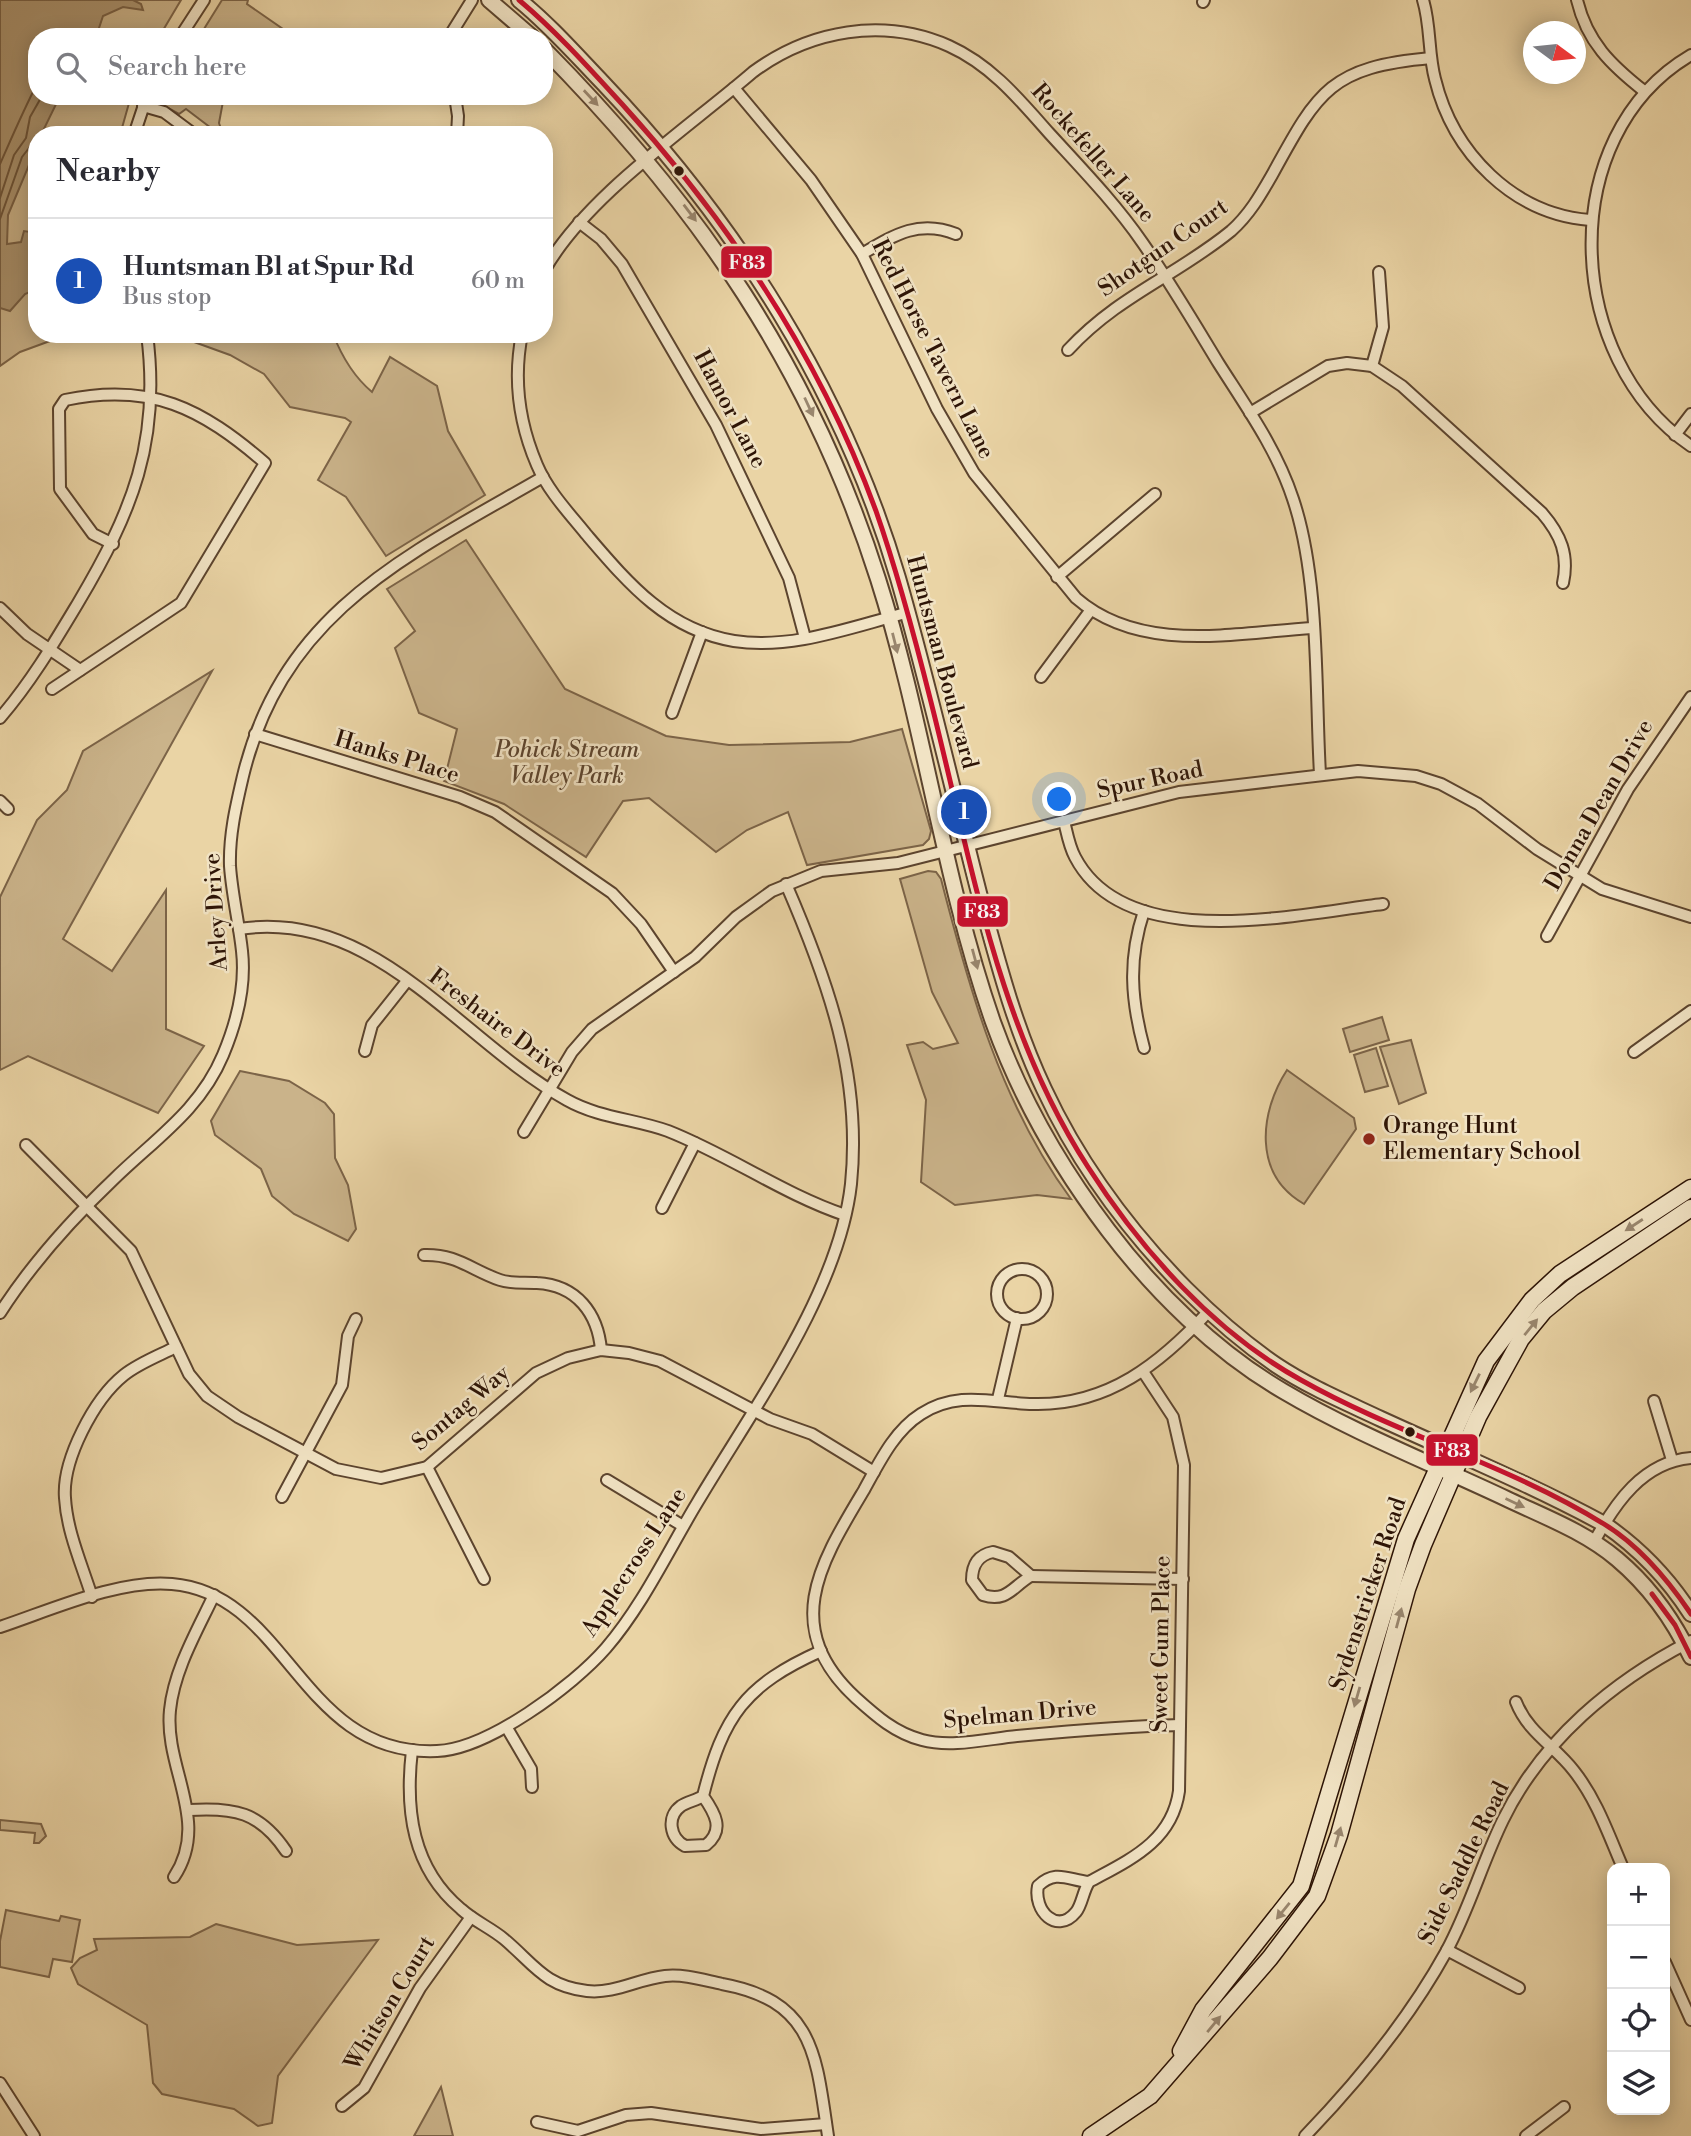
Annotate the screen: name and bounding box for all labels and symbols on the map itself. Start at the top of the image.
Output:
north arrow [1523,21,1586,84]
street label: Rockefeller Lane [1025,78,1161,228]
one-way arrow [583,89,599,106]
unlabelled marker [672,164,686,178]
street label: Shotgun Court [1093,193,1233,303]
one-way arrow [683,204,698,222]
street label: Red Horse Tavern Lane [865,234,1001,464]
line badge: F83 [720,245,773,279]
text: F83 [729,251,765,275]
street label: Hamor Lane [687,345,773,473]
one-way arrow [803,397,814,417]
street label: Huntsman Boulevard [900,552,984,772]
one-way arrow [890,632,901,654]
street label: Donna Dean Drive [1539,715,1659,895]
street label: Hanks Place [331,725,463,789]
park label: Pohick Stream Valley Park [494,736,640,790]
street label: Spur Road [1094,755,1206,805]
your location [1042,782,1076,816]
pin: 1 [941,786,987,838]
street label: Arley Drive [198,852,234,973]
line badge: F83 [956,895,1009,928]
text: F83 [964,900,1000,924]
one-way arrow [970,948,981,970]
street label: Freshaire Drive [423,962,571,1084]
place label: Orange Hunt Elementary School [1383,1112,1581,1166]
marker: Orange Hunt Elementary School [1361,1131,1377,1147]
one-way arrow [1624,1219,1644,1232]
one-way arrow [1523,1319,1538,1336]
street label: Sontag Way [407,1359,516,1457]
one-way arrow [1469,1373,1481,1393]
unlabelled marker [1403,1425,1417,1439]
line badge: F83 [1425,1433,1479,1467]
text: F83 [1434,1439,1470,1463]
street label: Applecross Lane [575,1482,693,1643]
street label: Sydenstricker Road [1324,1494,1412,1694]
one-way arrow [1505,1497,1525,1509]
street label: Sweet Gum Place [1145,1555,1177,1733]
one-way arrow [1394,1607,1405,1629]
one-way arrow [1352,1687,1362,1708]
street label: Spelman Drive [942,1693,1098,1735]
street label: Side Saddle Road [1412,1777,1516,1949]
one-way arrow [1334,1826,1344,1847]
one-way arrow [1276,1901,1291,1919]
street label: Whitson Court [338,1931,441,2076]
one-way arrow [1206,2015,1222,2033]

